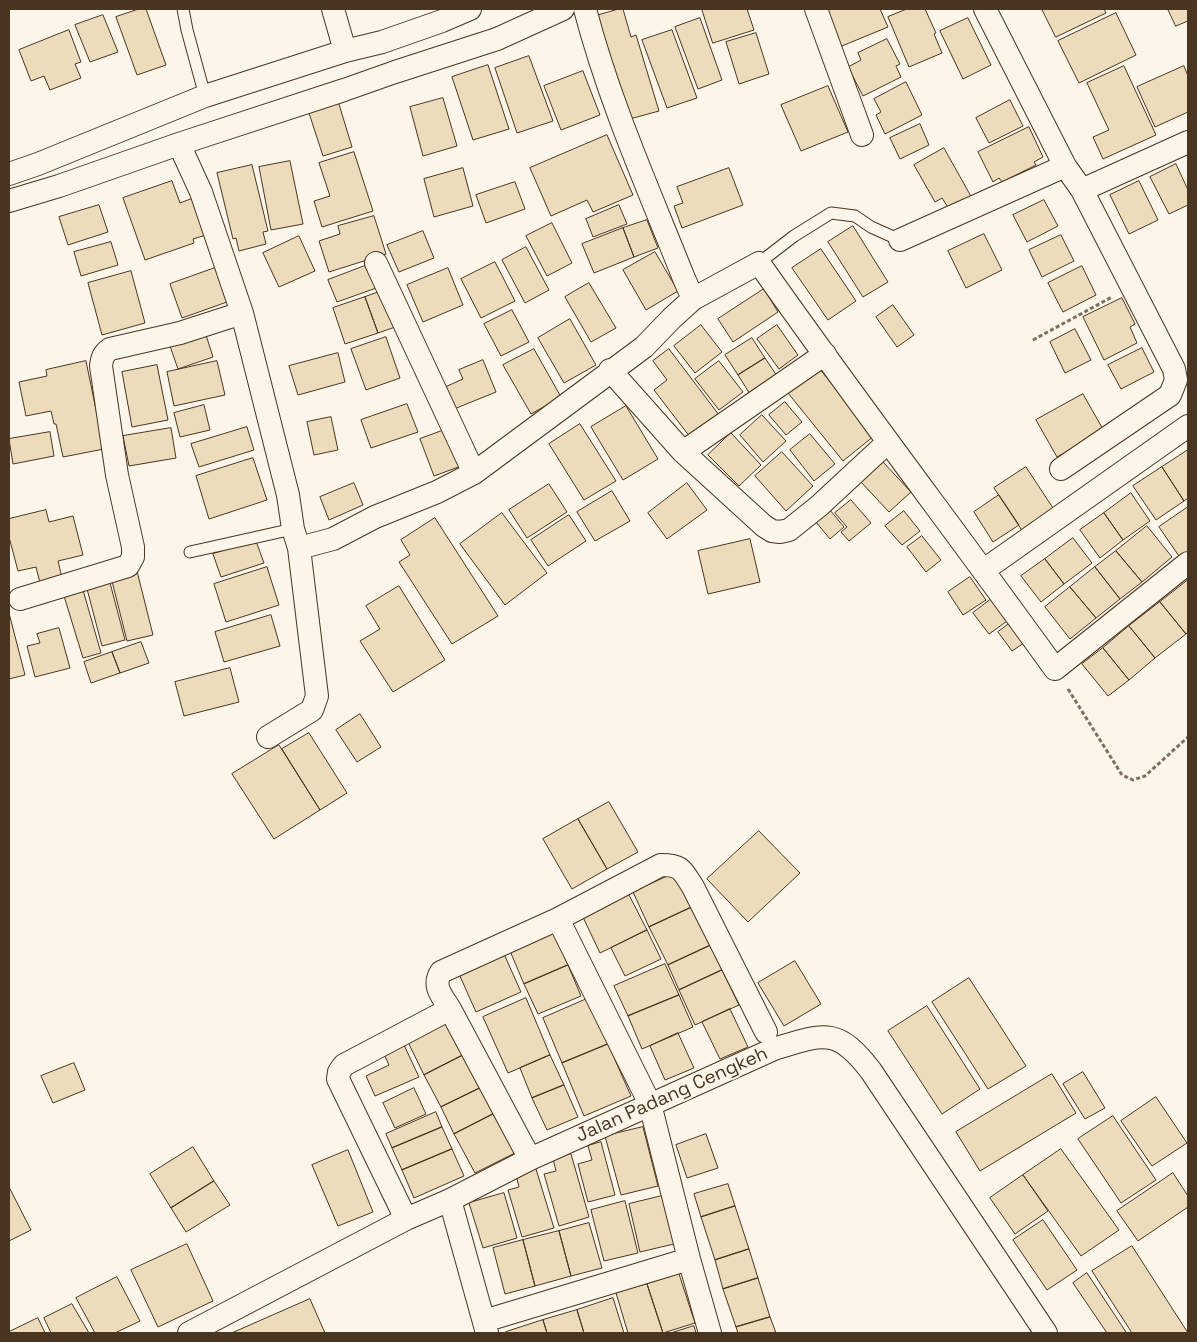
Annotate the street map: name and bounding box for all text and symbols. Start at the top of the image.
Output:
street label: Jalan Padang Cengkeh [573,1042,771,1148]

